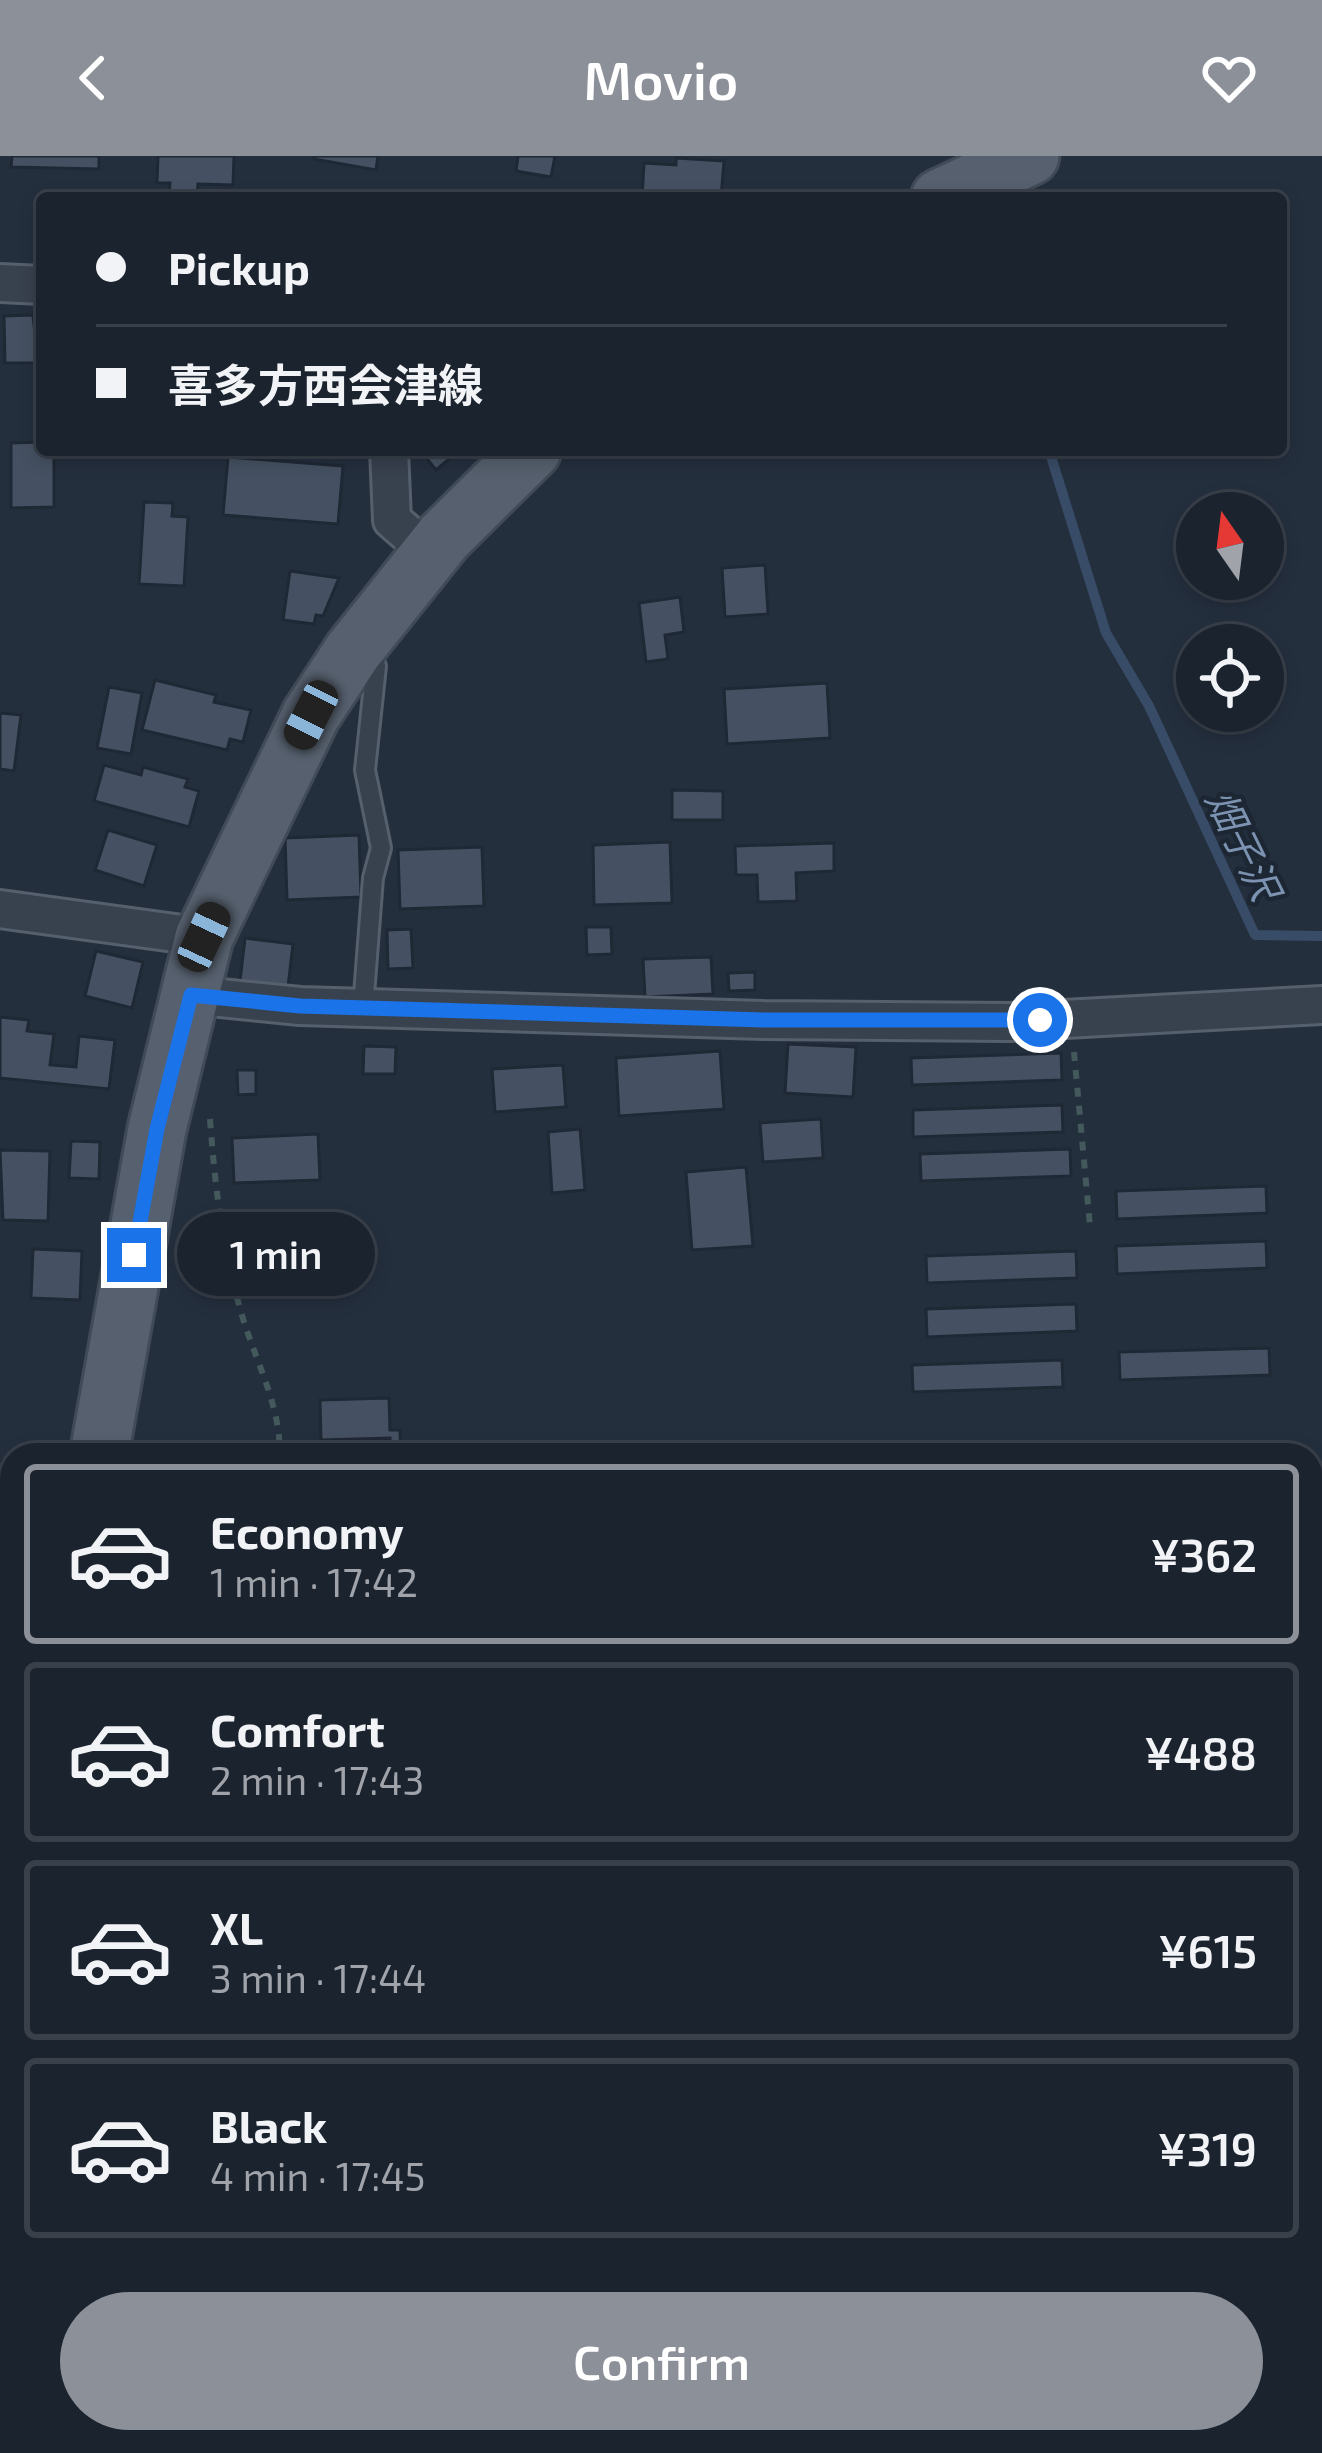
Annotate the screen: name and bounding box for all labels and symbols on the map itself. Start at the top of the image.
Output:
north arrow [1176,492,1284,600]
car [279,675,343,755]
water label: 畑子沢 [1197,781,1293,911]
car [172,897,236,977]
route start [1013,993,1067,1047]
callout: 1 min [176,1213,374,1297]
route end [107,1228,161,1282]

